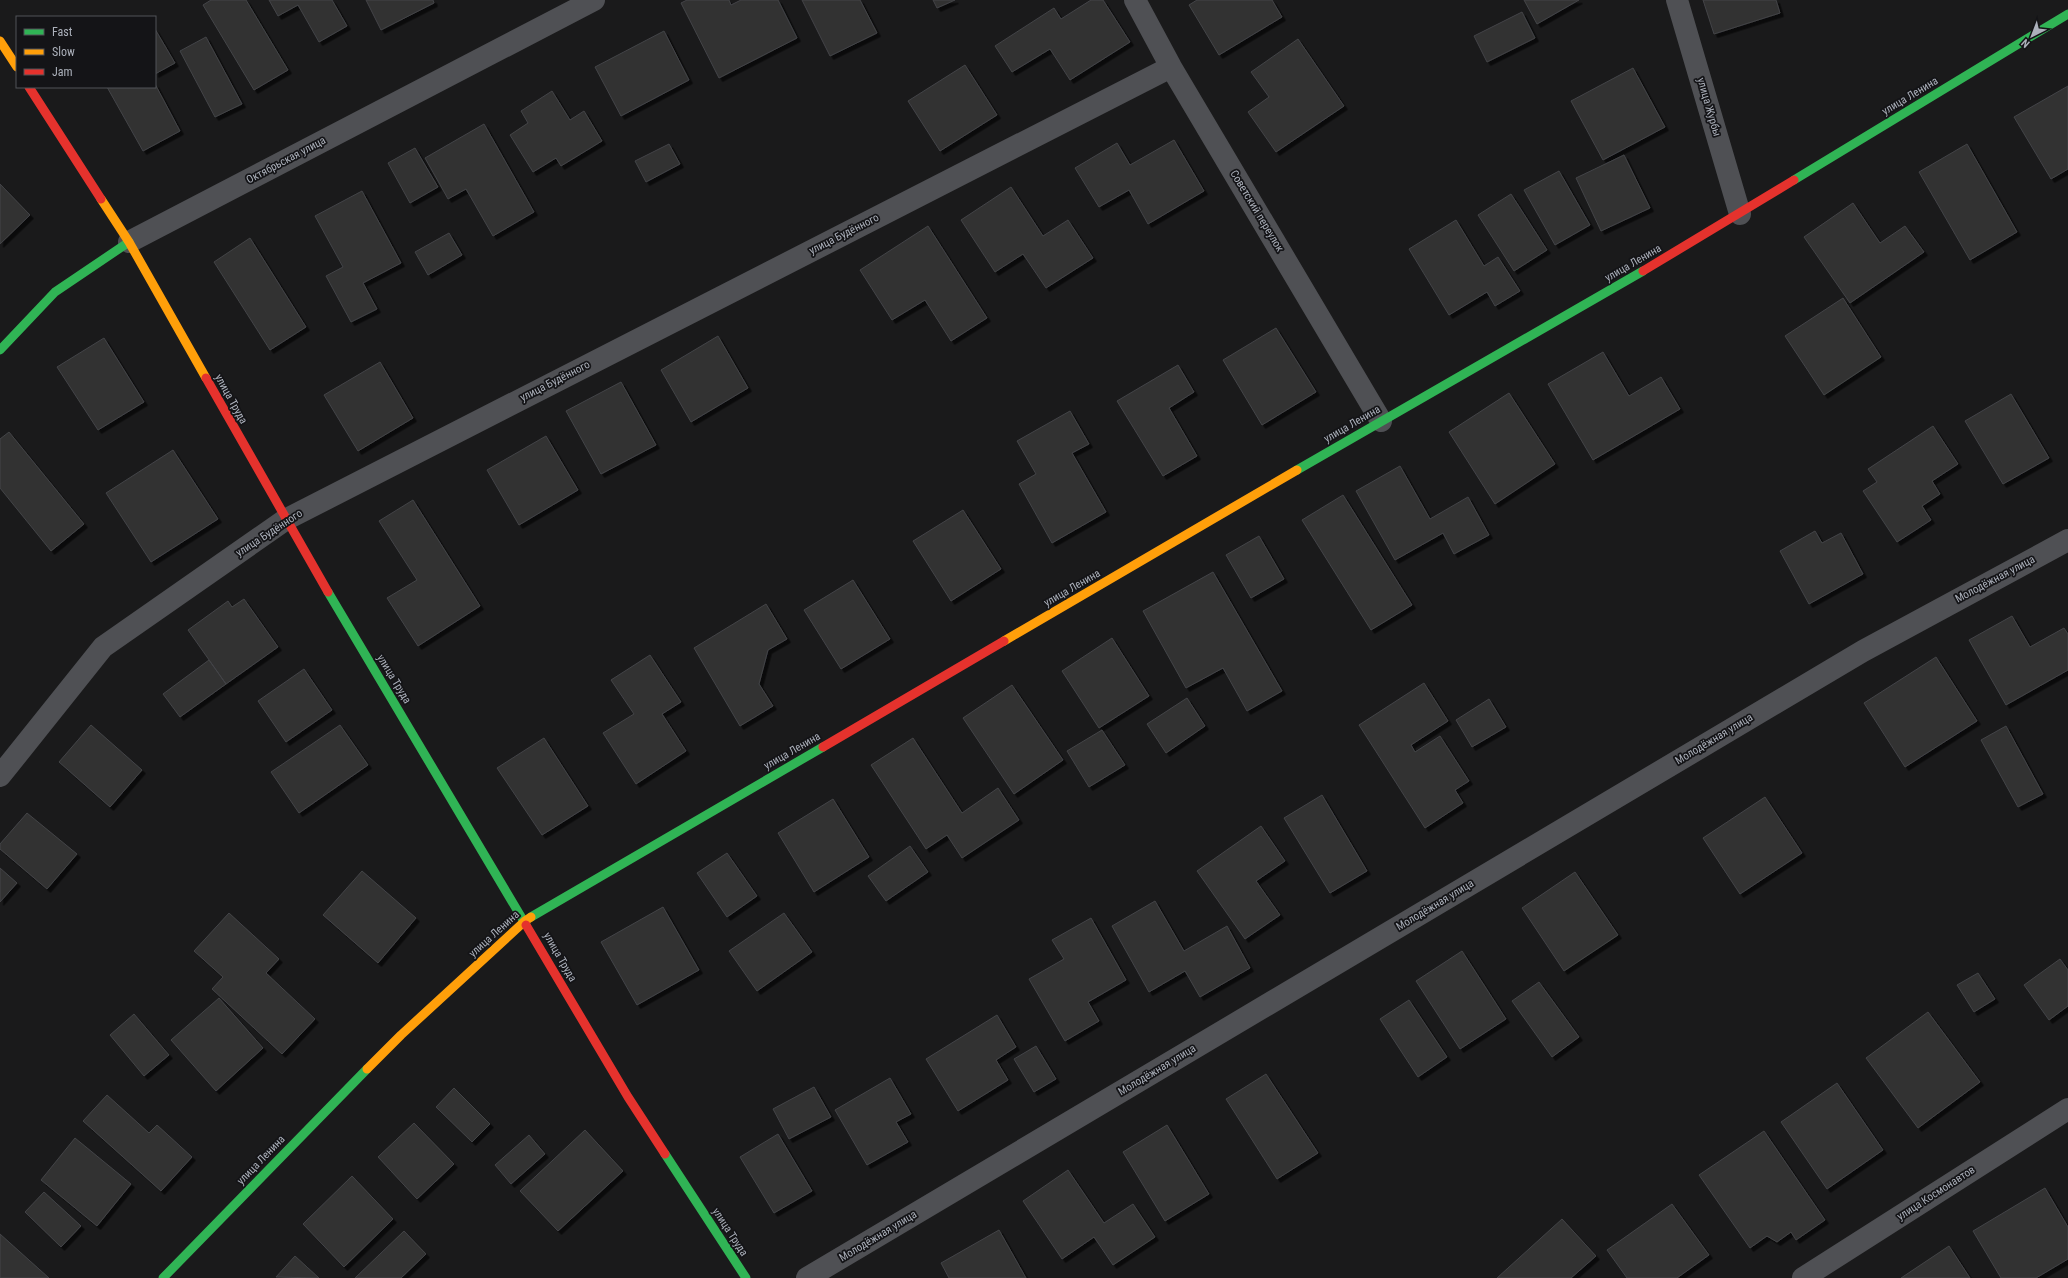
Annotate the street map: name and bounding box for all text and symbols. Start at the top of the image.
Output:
legend [16,16,156,88]
north arrow [2012,16,2052,56]
text: Fast [52,25,73,39]
text: N [2019,36,2033,50]
text: Slow [52,45,75,59]
text: Jam [52,65,73,79]
street label: улица Ленина [1880,74,1940,118]
street label: улица Журбы [1694,76,1724,138]
street label: Октябрьская улица [244,134,328,186]
street label: Советский переулок [1228,168,1287,255]
street label: улица Будённого [807,211,882,257]
street label: улица Ленина [1602,242,1664,284]
street label: улица Будённого [518,358,593,404]
street label: улица Труда [212,372,250,426]
street label: улица Ленина [1321,403,1383,445]
street label: улица Будённого [233,506,305,559]
street label: Молодёжная улица [1953,553,2037,605]
street label: улица Ленина [1041,567,1103,609]
street label: улица Труда [374,652,414,706]
street label: Молодёжная улица [1673,711,1755,767]
street label: улица Ленина [761,730,823,772]
street label: Молодёжная улица [1394,877,1476,933]
street label: улица Ленина [466,908,522,960]
street label: улица Труда [541,930,579,984]
street label: Молодёжная улица [1116,1042,1198,1098]
street label: улица Ленина [234,1133,288,1187]
street label: улица Космонавтов [1895,1163,1977,1223]
street label: улица Труда [710,1205,750,1259]
street label: Молодёжная улица [837,1208,919,1264]

